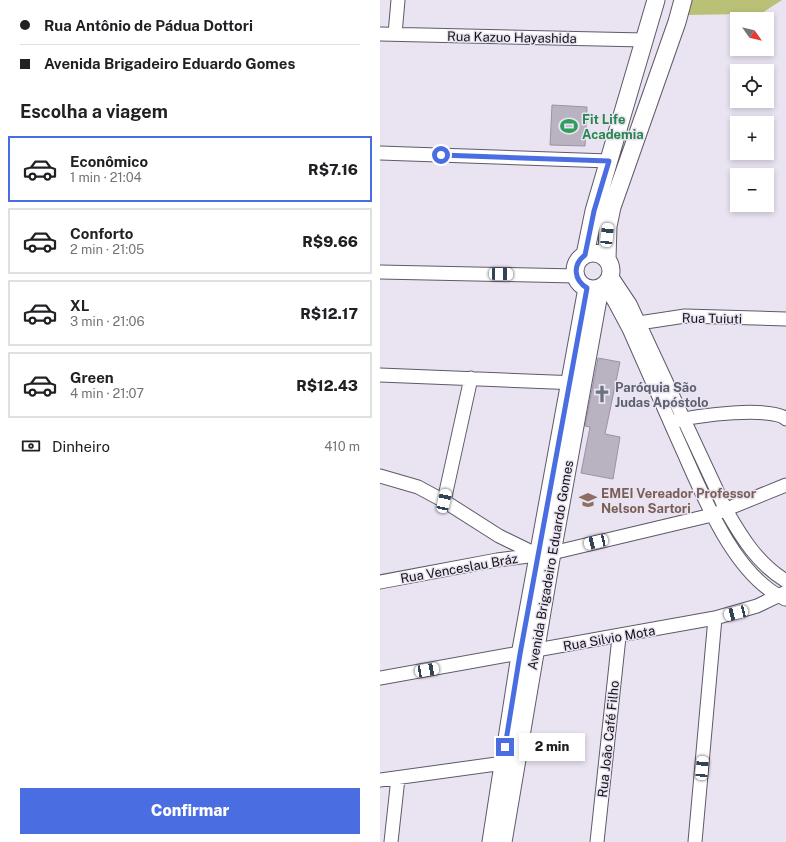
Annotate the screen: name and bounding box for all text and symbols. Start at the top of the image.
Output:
north arrow [730,12,774,56]
map controls [730,12,774,212]
text: Rua Antônio de Pádua Dottori [44,17,253,34]
street label: Rua Kazuo Hayashida [447,29,577,46]
text: Avenida Brigadeiro Eduardo Gomes [44,55,295,72]
button: locate [730,64,774,108]
text: Escolha a viagem [20,101,168,122]
place label: Fit Life Academia [582,112,644,142]
sports icon: Fit Life Academia [559,116,579,136]
button: + [730,116,774,160]
route start [432,146,450,164]
icon: car [22,151,58,187]
text: Econômico [70,153,148,170]
text: R$7.16 [308,161,358,178]
button: − [730,168,774,212]
text: 1 min · 21:04 [70,170,142,185]
car [600,222,614,248]
icon: car [22,223,58,259]
text: Conforto [70,225,133,242]
text: R$9.66 [302,233,358,250]
text: 2 min · 21:05 [70,242,144,257]
car [489,268,513,280]
icon: car [22,295,58,331]
text: XL [70,297,89,314]
text: R$12.17 [300,305,358,322]
street label: Rua Tuiuti [682,310,742,327]
text: 3 min · 21:06 [70,314,145,329]
icon: car [22,367,58,403]
text: Green [70,369,114,386]
text: R$12.43 [296,377,358,394]
place label: Paróquia São Judas Apóstolo [615,380,709,410]
church icon: Paróquia São Judas Apóstolo [592,384,612,404]
text: 4 min · 21:07 [70,386,144,401]
icon: cash [20,435,42,457]
text: Dinheiro [52,438,110,455]
text: 410 m [324,439,360,454]
street label: Avenida Brigadeiro Eduardo Gomes [525,459,576,671]
place label: EMEI Vereador Professor Nelson Sartori [601,486,757,516]
car [436,488,452,514]
school or university icon: EMEI Vereador Professor Nelson Sartori [578,490,598,510]
car [583,533,609,551]
street label: Rua Venceslau Bráz [399,551,519,586]
car [723,604,749,622]
street label: Rua Silvio Mota [562,623,656,654]
car [414,662,440,678]
street label: Rua João Café Filho [595,680,622,798]
callout: 2 min [519,733,585,761]
route end [496,738,514,756]
text: 2 min [535,739,569,754]
car [695,756,709,780]
button: Confirmar [20,788,360,834]

